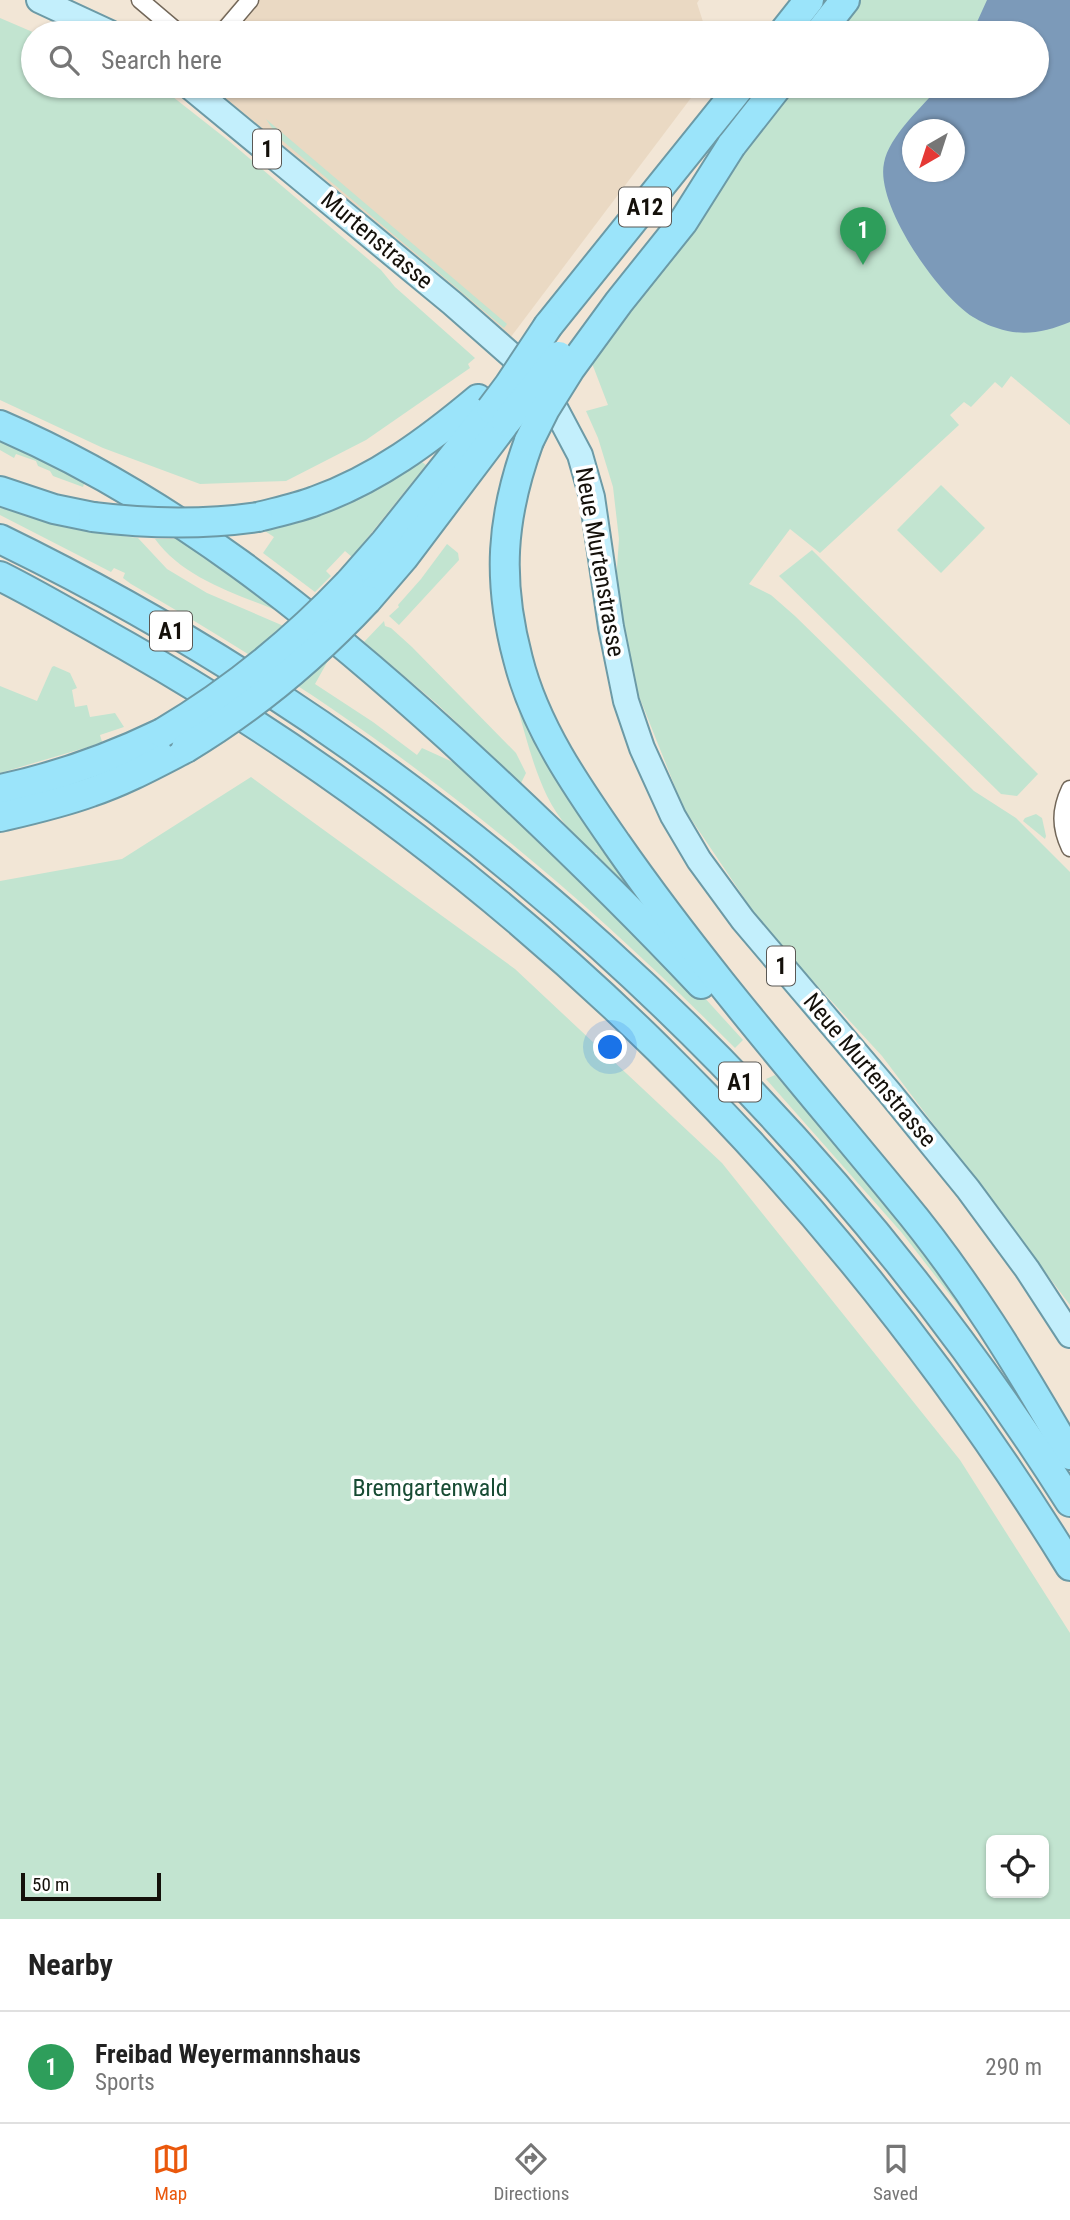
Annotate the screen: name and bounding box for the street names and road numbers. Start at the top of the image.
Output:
road number: 1 [253,130,281,168]
street label: Murtenstrasse [315,185,439,295]
road number: A12 [619,188,671,227]
street label: Neue Murtenstrasse [570,465,630,659]
road number: A1 [150,611,192,650]
road number: 1 [767,946,795,986]
street label: Neue Murtenstrasse [798,988,942,1152]
road number: A1 [719,1063,761,1102]

